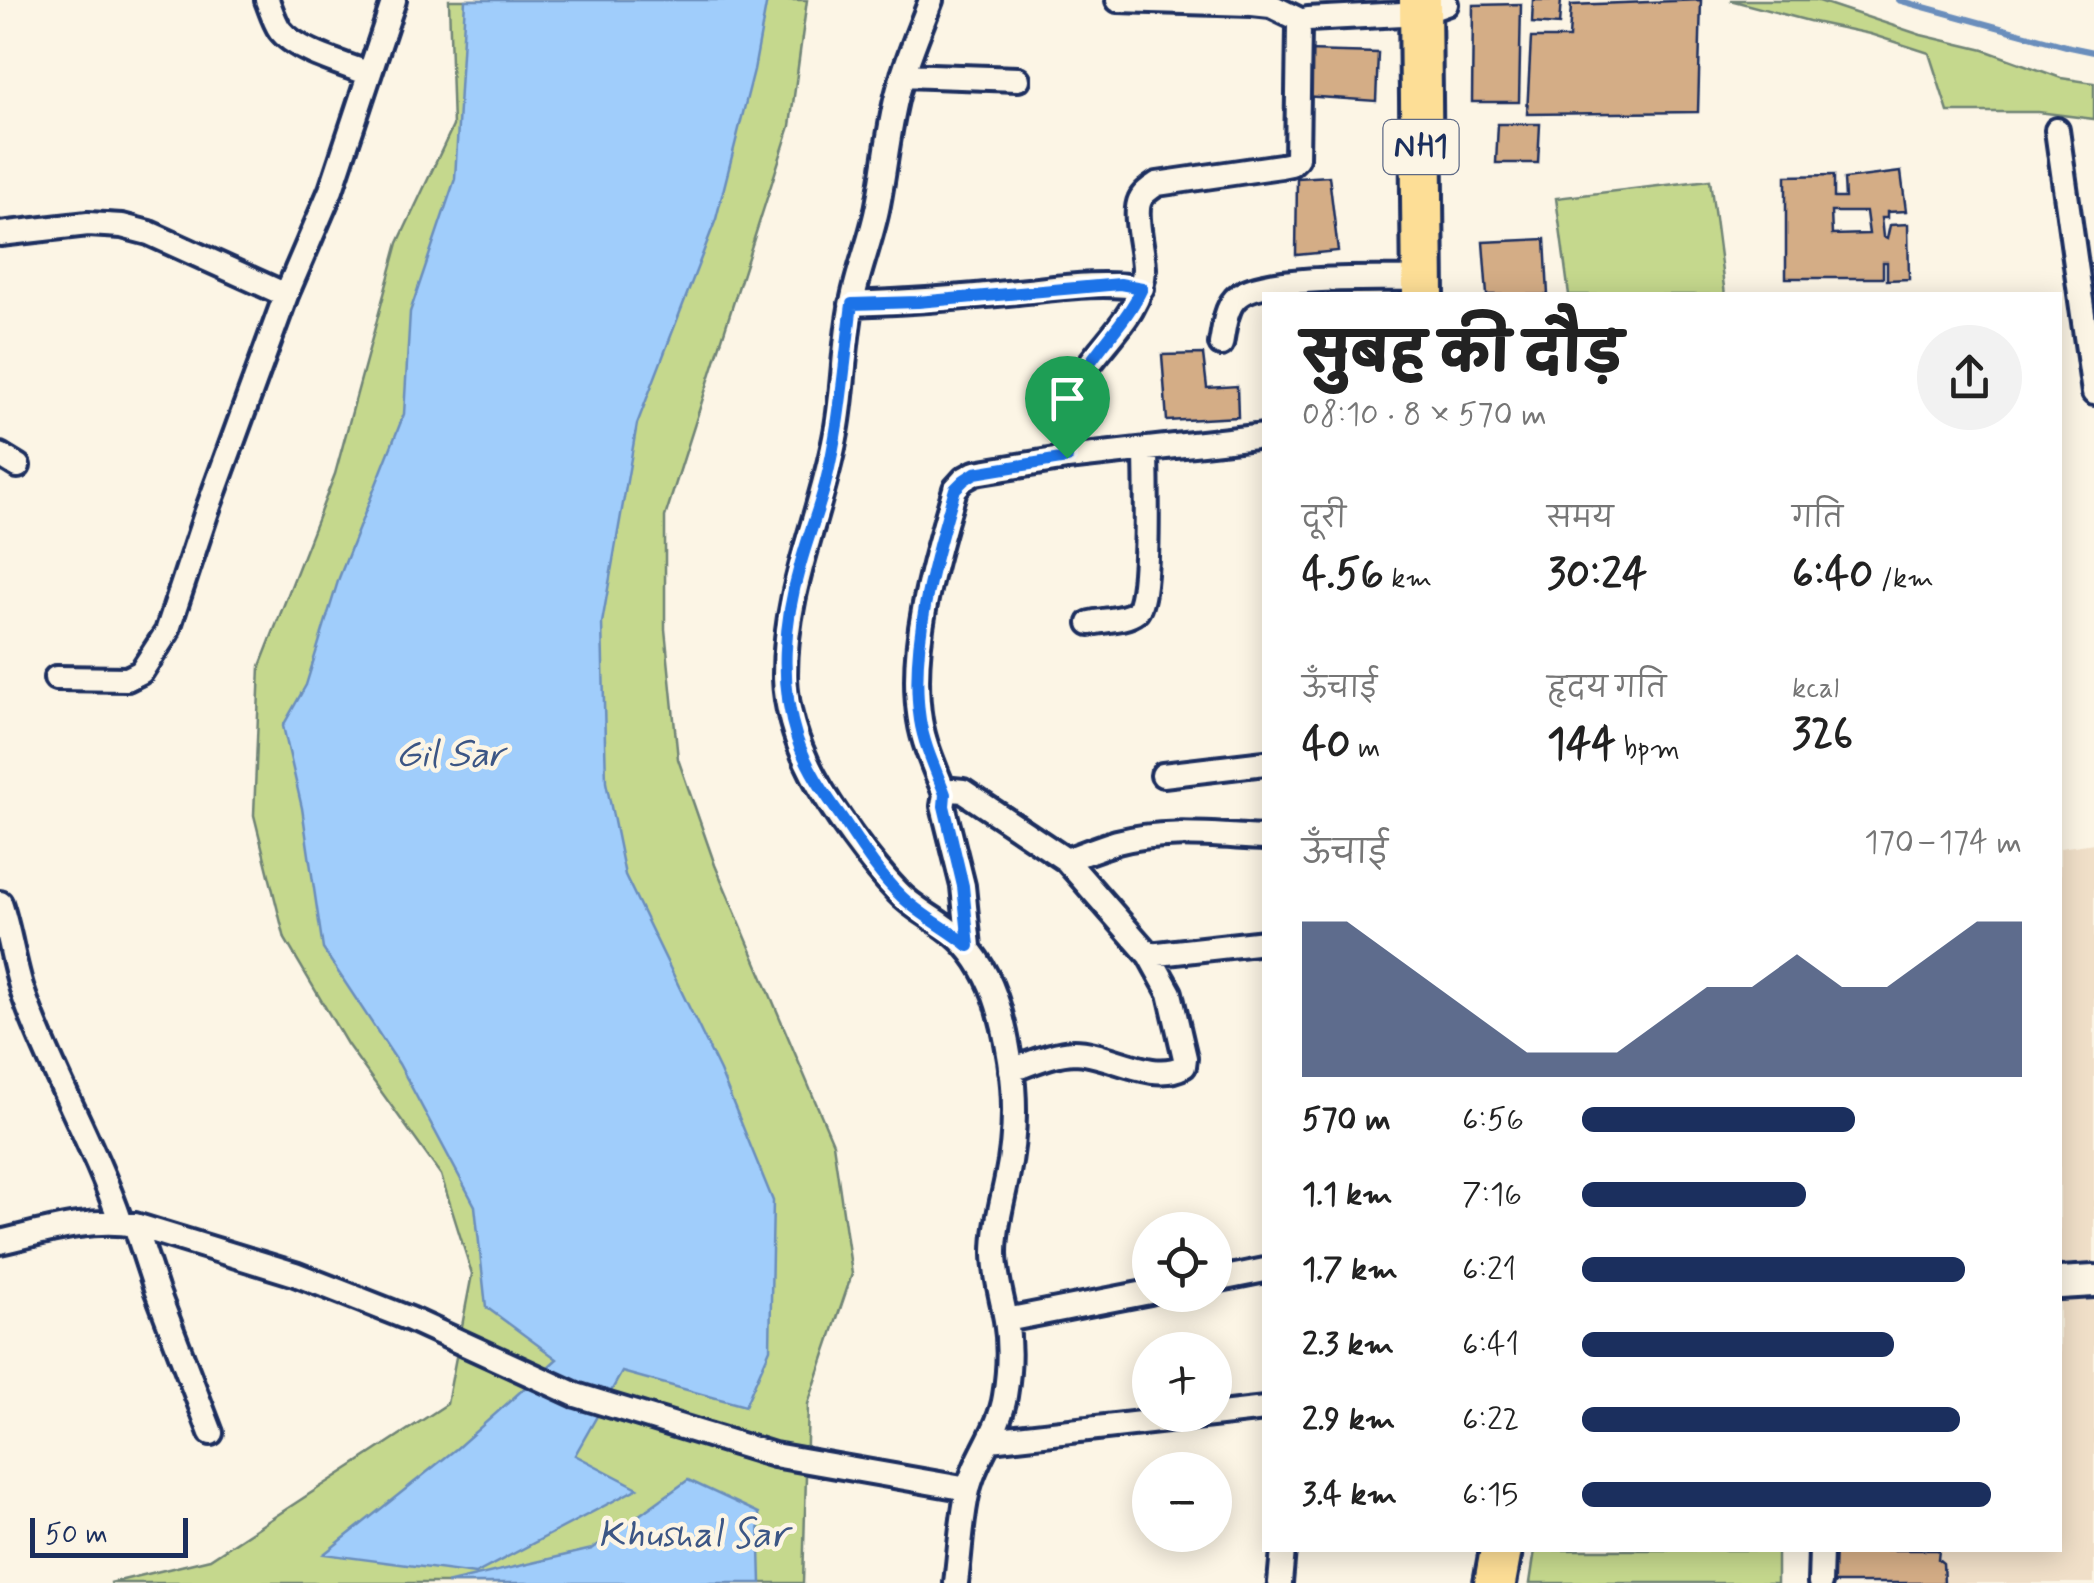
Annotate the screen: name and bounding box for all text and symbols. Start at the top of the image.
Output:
road number: NH1 [1384,120,1458,174]
text: सुबह की दौड़ [1302,320,1623,392]
button: share [1917,325,2022,430]
pin [1025,356,1110,459]
icon: arrive [1040,371,1095,426]
text: 08:10 · 8 × 570 m [1302,394,1547,436]
text: दूरी [1302,501,1346,538]
text: समय [1547,501,1614,538]
text: गति [1792,501,1843,538]
text: 4.56 [1302,548,1384,603]
text: 30:24 [1547,548,1647,603]
text: 6:40 [1792,548,1873,603]
text: km [1384,561,1432,598]
text: /km [1873,561,1934,598]
text: ऊँचाई [1302,671,1377,708]
text: हृदय गति [1547,671,1666,708]
text: kcal [1792,671,1839,708]
text: 326 [1792,708,1853,763]
text: 40 [1302,718,1350,773]
text: 144 [1547,718,1616,773]
water label: Gil Sar [395,731,509,780]
text: m [1350,731,1380,768]
text: bpm [1616,731,1680,768]
text: 170–174 m [1864,822,2022,864]
text: ऊँचाई [1302,833,1388,875]
text: 570 m [1302,1099,1391,1141]
text: 6:56 [1462,1099,1524,1141]
text: 1.1 km [1302,1174,1393,1216]
text: 7:16 [1462,1174,1522,1216]
map controls [1132,1212,1232,1552]
button: locate [1132,1212,1232,1312]
text: 1.7 km [1302,1249,1398,1291]
text: 6:21 [1462,1249,1516,1291]
text: 2.3 km [1302,1324,1394,1366]
text: 6:41 [1462,1324,1519,1366]
button: + [1132,1332,1232,1432]
text: 2.9 km [1302,1399,1395,1441]
text: 6:22 [1462,1399,1520,1441]
button: − [1132,1452,1232,1552]
text: 3.4 km [1302,1474,1397,1516]
text: 6:15 [1462,1474,1518,1516]
water label: Khushal Sar [598,1511,793,1560]
scale bar [30,1513,188,1558]
text: 50 m [45,1517,108,1554]

